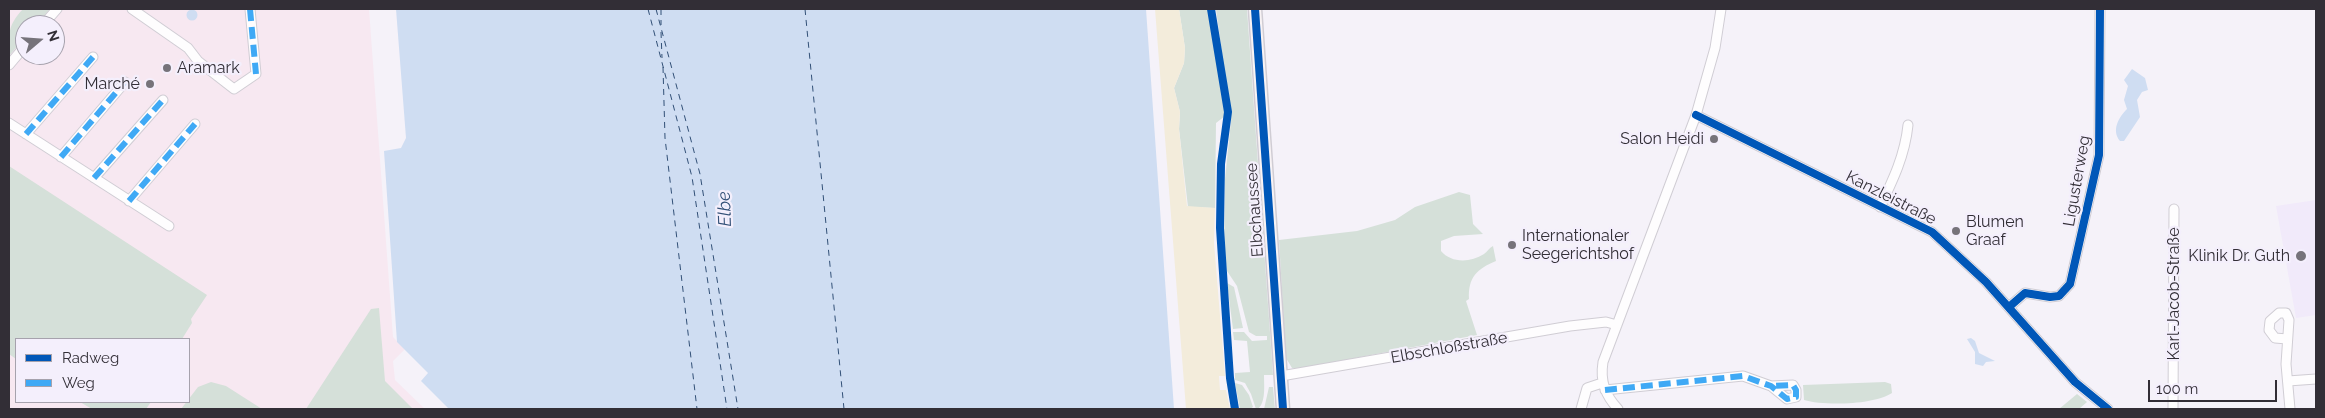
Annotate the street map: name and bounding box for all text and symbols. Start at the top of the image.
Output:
north arrow [15,15,65,65]
text: N [44,28,63,43]
place label: Aramark [177,58,240,78]
marker: Aramark [161,62,173,74]
place label: Marché [84,74,140,94]
marker: Marché [144,78,156,90]
place label: Salon Heidi [1620,129,1704,149]
marker: Salon Heidi [1708,133,1720,145]
street label: Ligusterweg [2060,134,2094,228]
street label: Elbchaussee [1242,162,1268,258]
street label: Kanzleistraße [1843,167,1939,229]
water label: Elbe [714,191,736,227]
place label: Blumen Graaf [1966,212,2024,250]
marker: Blumen Graaf [1950,225,1962,237]
place label: Internationaler Seegerichtshof [1522,226,1634,264]
street label: Karl-Jacob-Straße [2164,227,2184,361]
marker: Internationaler Seegerichtshof [1506,239,1518,251]
place label: Klinik Dr. Guth [2188,246,2290,266]
marker: Klinik Dr. Guth [2294,249,2308,263]
street label: Elbschloßstraße [1389,328,1509,368]
legend [15,338,190,403]
text: Radweg [62,349,119,367]
scale bar [2150,370,2279,402]
text: Weg [62,374,95,392]
text: 100 m [2156,380,2198,398]

